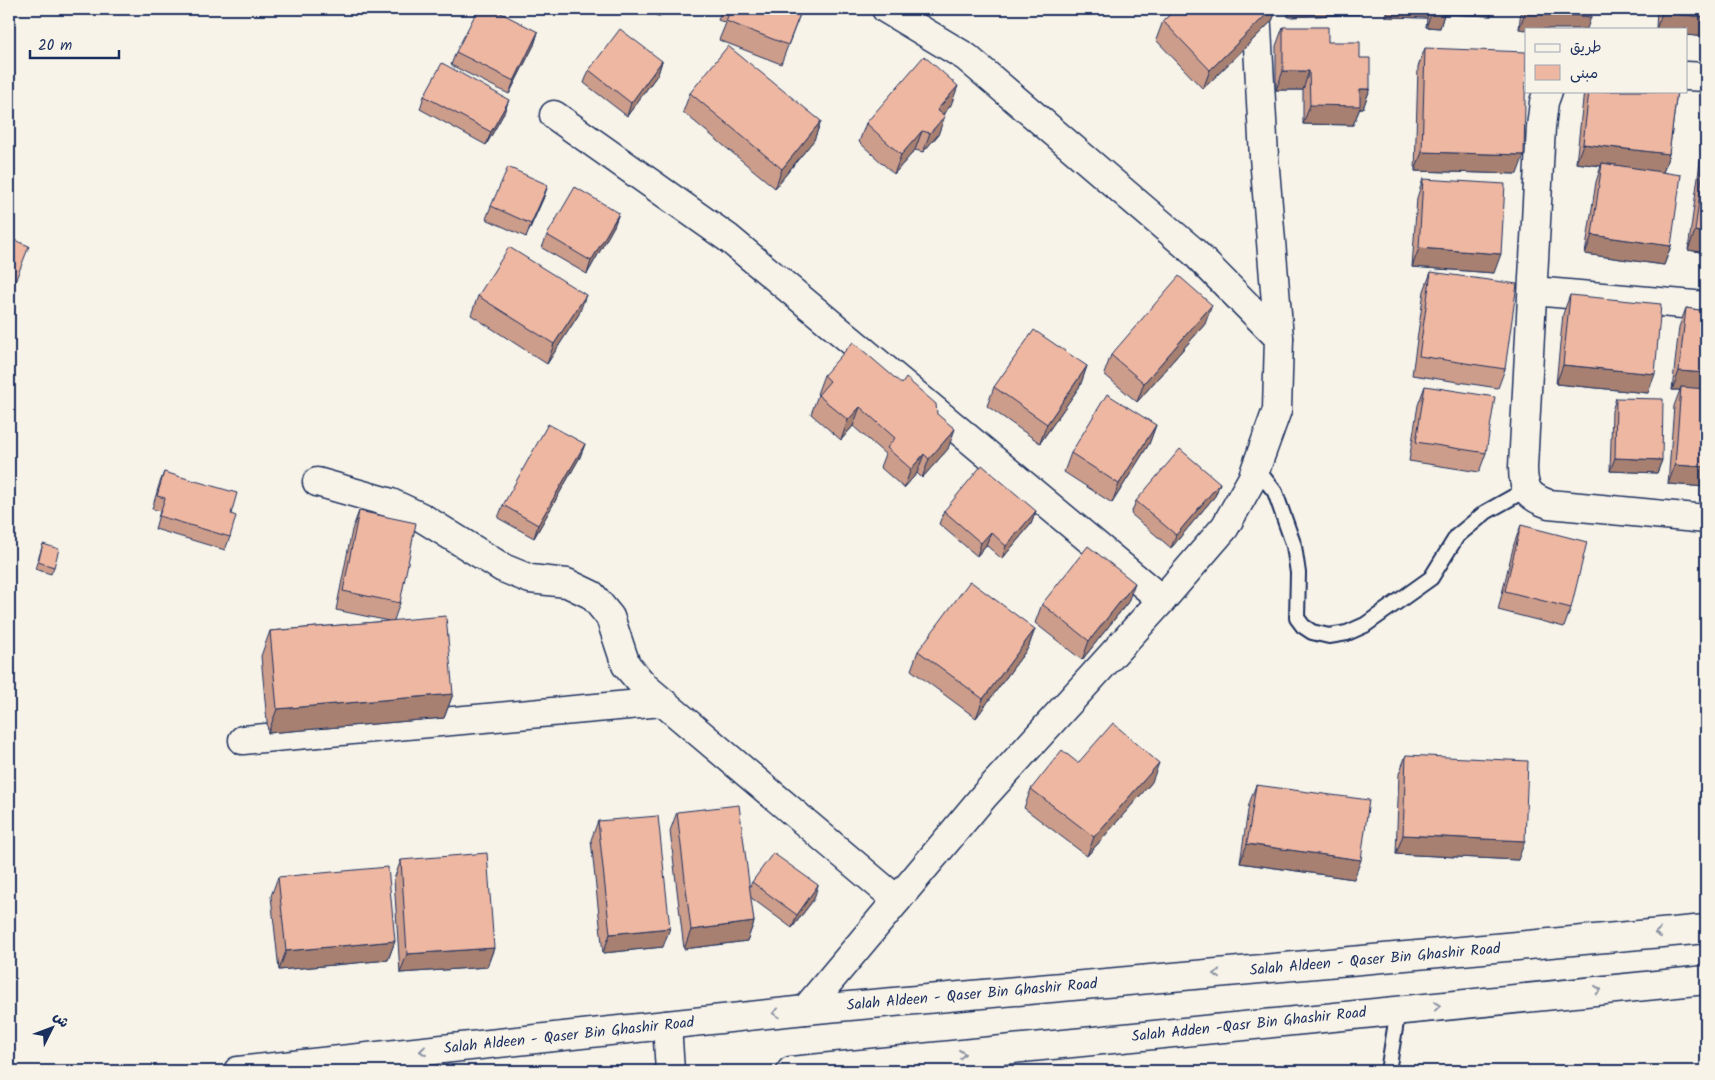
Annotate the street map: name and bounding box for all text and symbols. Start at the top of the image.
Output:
scale bar [30,28,119,60]
legend [1525,28,1688,92]
text: 20 m [38,34,72,58]
text: طريق [1570,36,1602,60]
text: مبنى [1570,62,1598,86]
one-way arrow [1653,928,1661,939]
street label: Salah Aldeen - Qaser Bin Ghashir Road [1249,937,1502,983]
one-way arrow [1213,968,1221,979]
street label: Salah Aldeen - Qaser Bin Ghashir Road [846,972,1099,1018]
one-way arrow [1595,985,1603,996]
street label: Salah Adden -Qasr Bin Ghashir Road [1130,1001,1368,1049]
one-way arrow [1433,1001,1441,1012]
north arrow [28,1002,78,1052]
text: ش [48,1007,74,1033]
one-way arrow [772,1007,780,1018]
street label: Salah Aldeen - Qaser Bin Ghashir Road [443,1011,696,1061]
one-way arrow [419,1045,427,1056]
one-way arrow [958,1049,966,1060]

